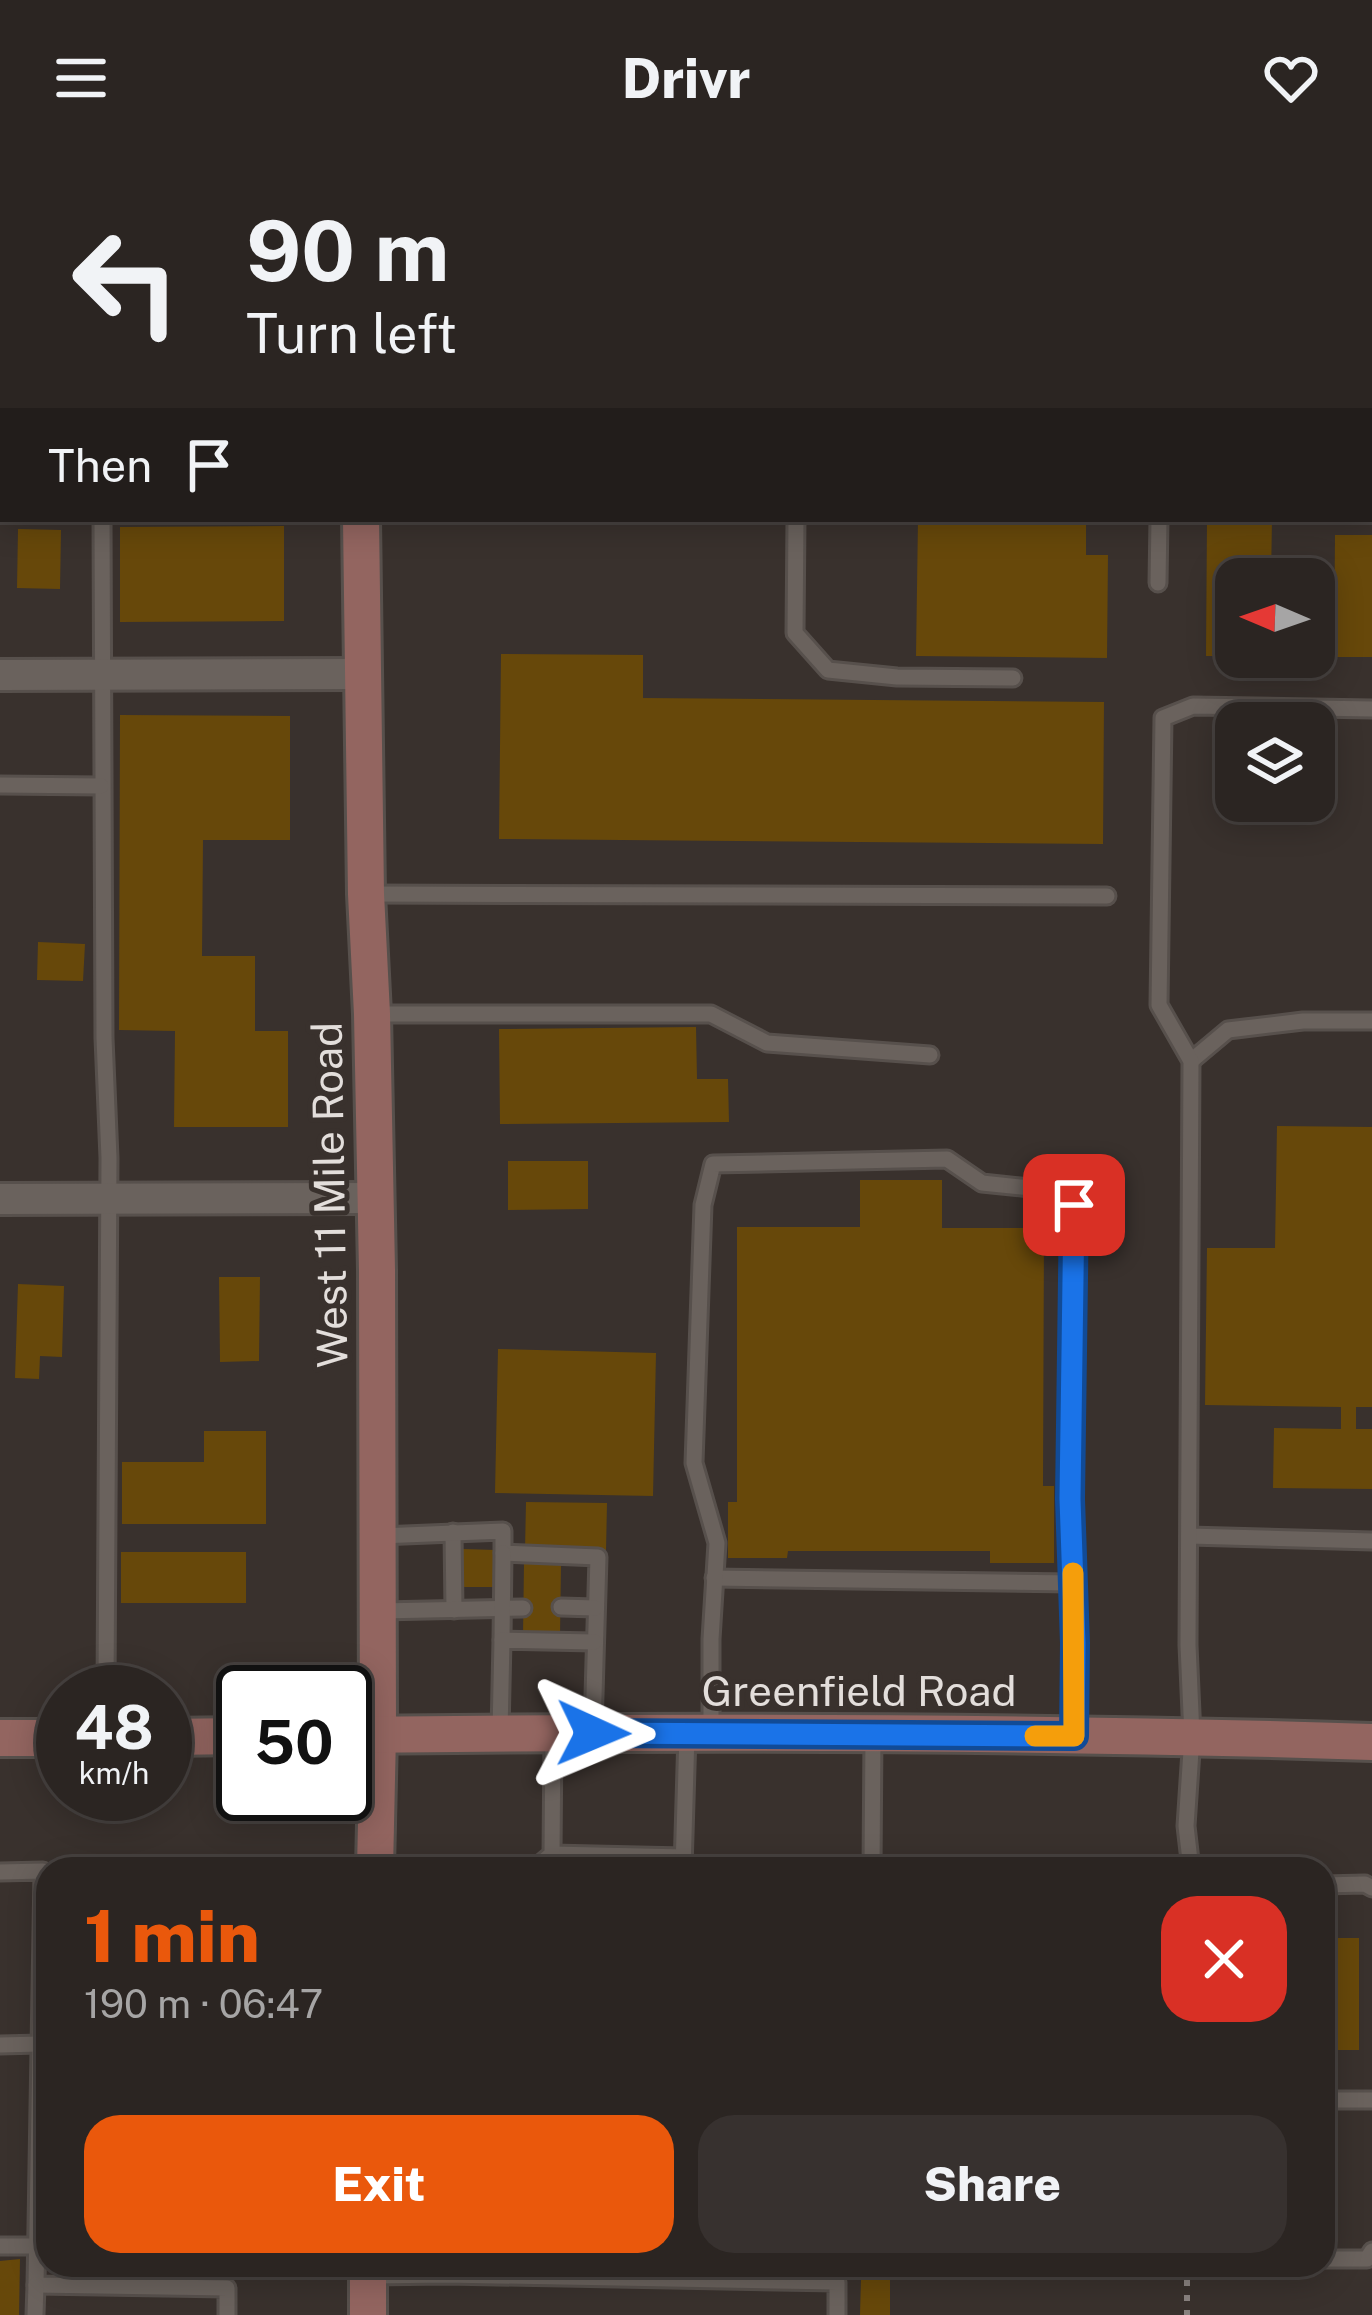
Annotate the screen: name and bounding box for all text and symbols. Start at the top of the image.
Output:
icon: menu [48,45,114,111]
icon: heart [1258,45,1324,111]
text: Drivr [622,47,750,110]
text: 90 m [246,201,449,300]
icon: left [48,204,204,360]
text: Turn left [246,302,457,365]
icon: arrive [176,432,242,498]
text: Then [48,439,152,492]
north arrow [1215,558,1335,678]
map controls [1215,558,1335,822]
button: layers [1215,702,1335,822]
street label: West 11 Mile Road [301,1021,357,1369]
pin [1023,1154,1125,1256]
icon: arrive [1041,1172,1107,1238]
speed limit sign: 50 [216,1665,372,1821]
street label: Greenfield Road [702,1666,1017,1715]
position arrow [530,1670,656,1796]
text: 48 [74,1692,154,1763]
text: km/h [79,1755,149,1791]
text: 1 min [84,1894,260,1978]
button: close [1161,1896,1287,2022]
text: 190 m · 06:47 [84,1981,323,2027]
button: Exit [84,2115,674,2253]
button: Share [698,2115,1287,2253]

